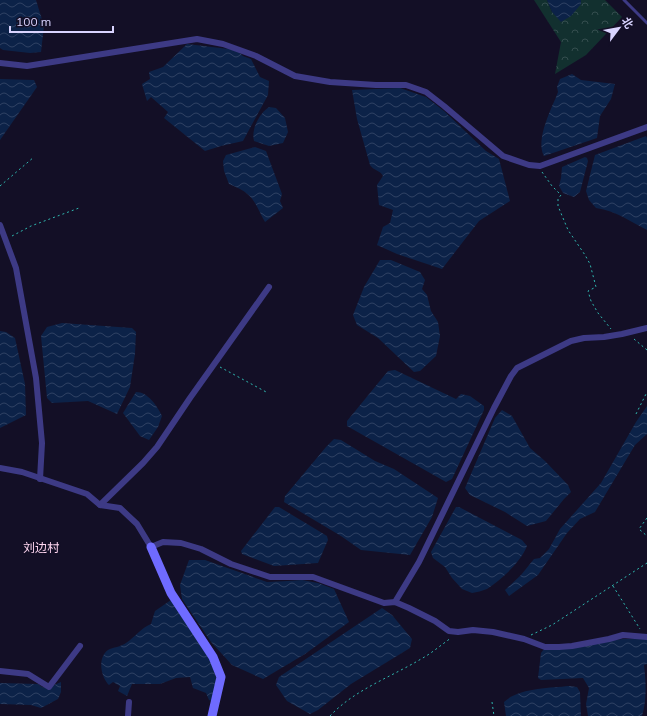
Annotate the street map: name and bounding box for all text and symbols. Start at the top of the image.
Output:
scale bar [10,8,113,34]
north arrow [599,8,639,48]
text: 100 m [16,14,51,29]
text: 北 [619,14,636,31]
district label: 刘边村 [23,540,60,555]

